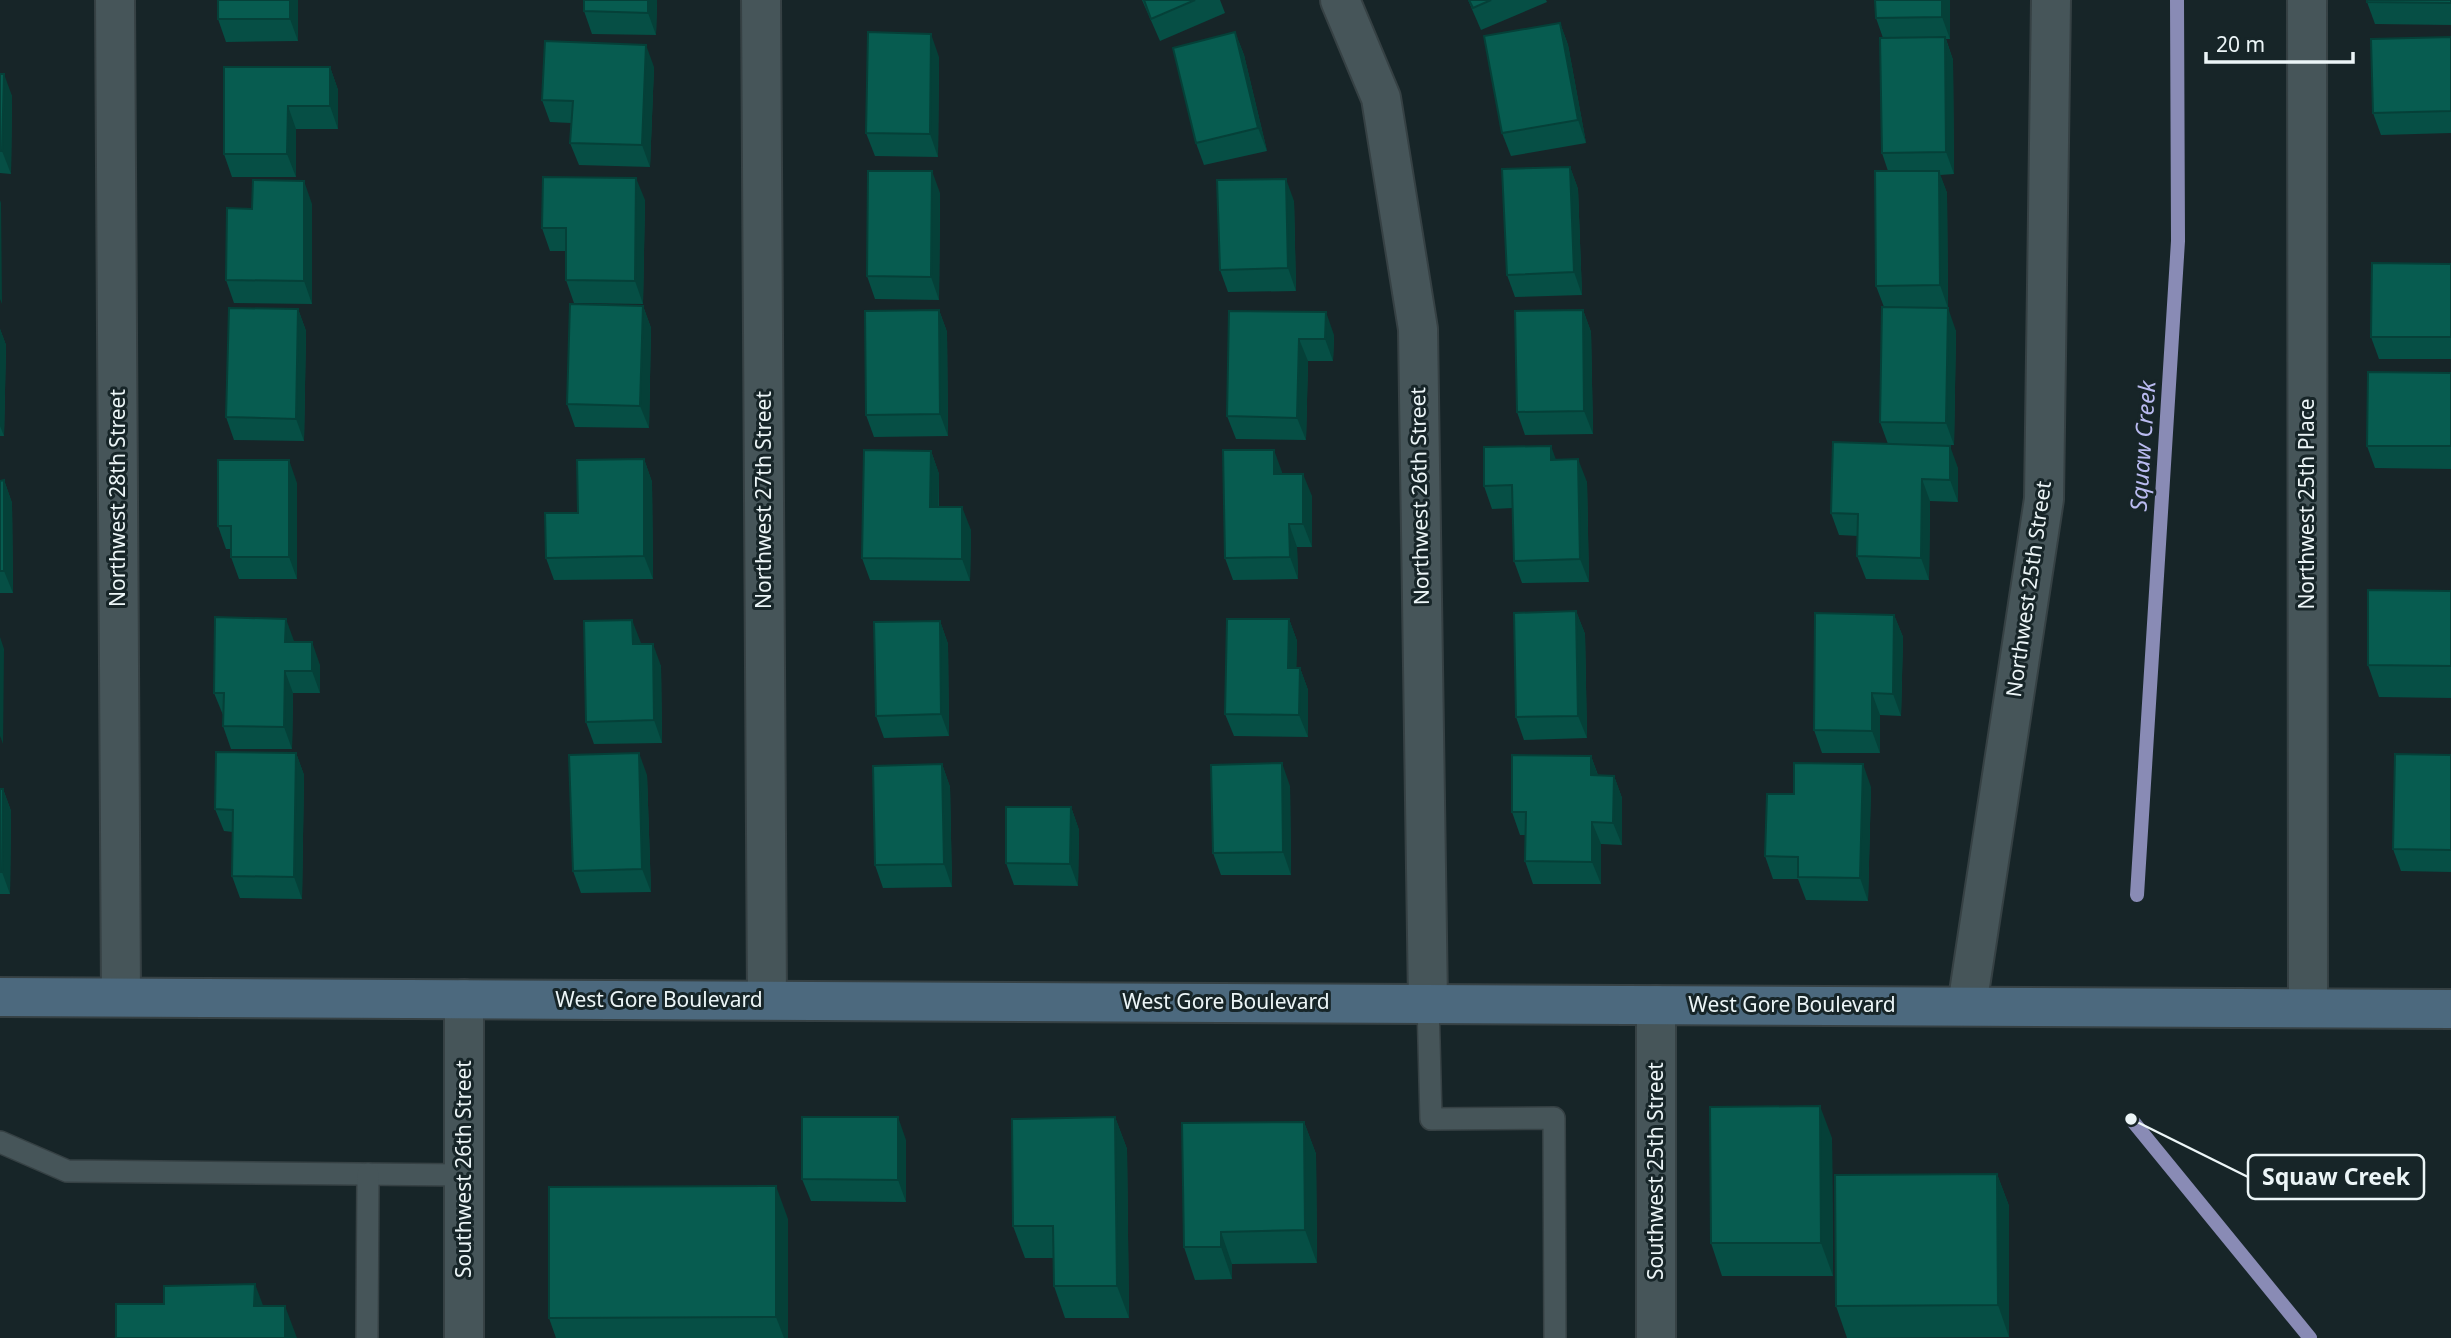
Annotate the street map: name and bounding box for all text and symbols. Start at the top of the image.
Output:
scale bar [2206,21,2353,65]
text: 20 m [2216,30,2265,58]
water label: Squaw Creek [2121,378,2163,512]
street label: Northwest 26th Street [1403,386,1435,605]
street label: Northwest 28th Street [103,389,131,607]
street label: Northwest 27th Street [749,391,777,609]
street label: Northwest 25th Place [2292,398,2320,610]
street label: Northwest 25th Street [1999,479,2057,699]
street label: West Gore Boulevard [555,985,763,1013]
street label: West Gore Boulevard [1122,987,1330,1015]
street label: West Gore Boulevard [1688,990,1896,1018]
street label: Southwest 26th Street [449,1060,477,1278]
street label: Southwest 25th Street [1641,1062,1669,1280]
callout: Squaw Creek [2248,1155,2424,1199]
text: Squaw Creek [2262,1160,2411,1192]

